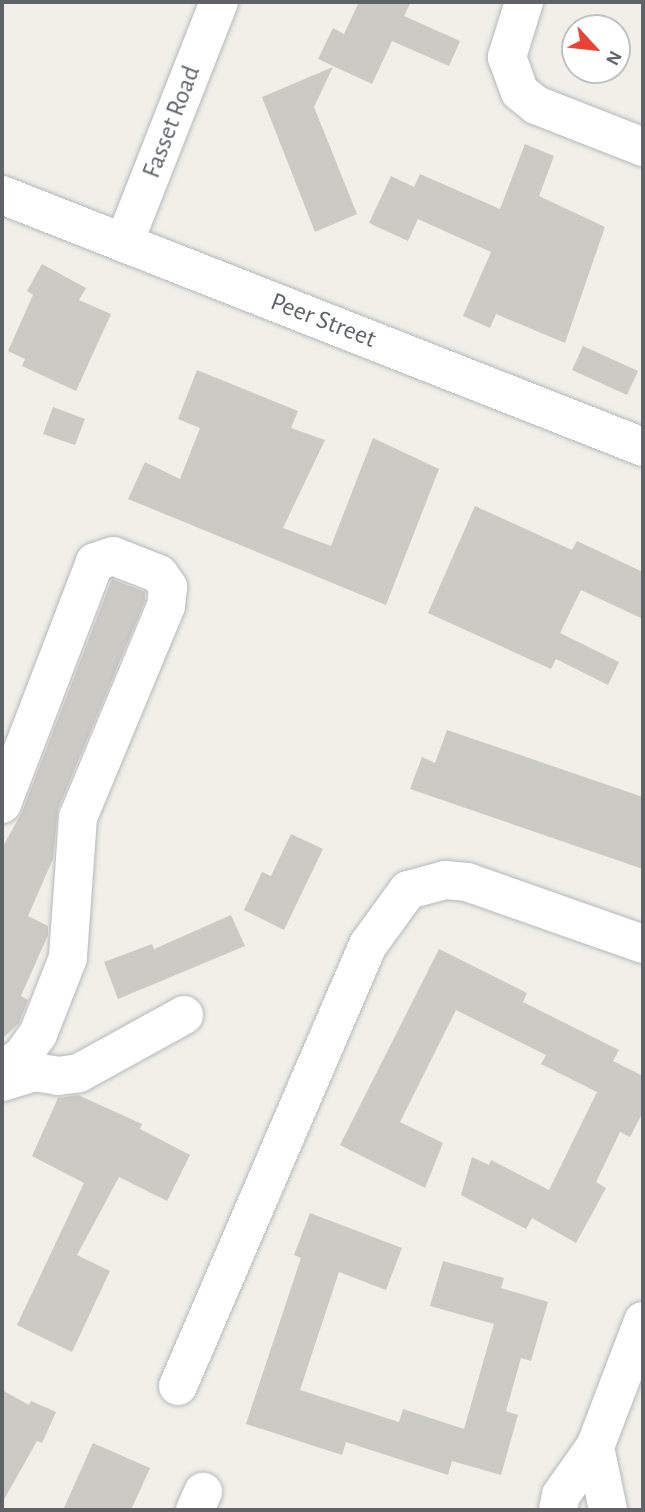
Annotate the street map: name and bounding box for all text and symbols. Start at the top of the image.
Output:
north arrow [561,14,631,84]
text: N [602,48,625,68]
street label: Fasset Road [136,61,208,183]
street label: Peer Street [266,287,380,355]

